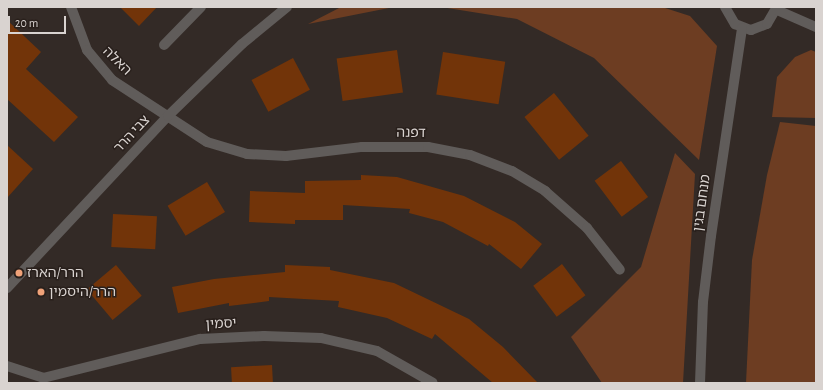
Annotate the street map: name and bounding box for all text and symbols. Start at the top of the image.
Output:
scale bar [10,8,68,34]
text: 20 m [15,17,38,29]
street label: האלה [99,43,135,79]
street label: צבי הרר [111,112,153,156]
street label: דפנה [396,124,426,142]
street label: מנחם בגין [690,173,714,233]
place label: הרר/הארז [27,265,84,281]
marker: הרר/הארז [14,268,24,278]
place label: הרר/היסמין [49,284,116,300]
marker: הרר/היסמין [36,287,46,297]
street label: יסמין [205,315,237,333]

